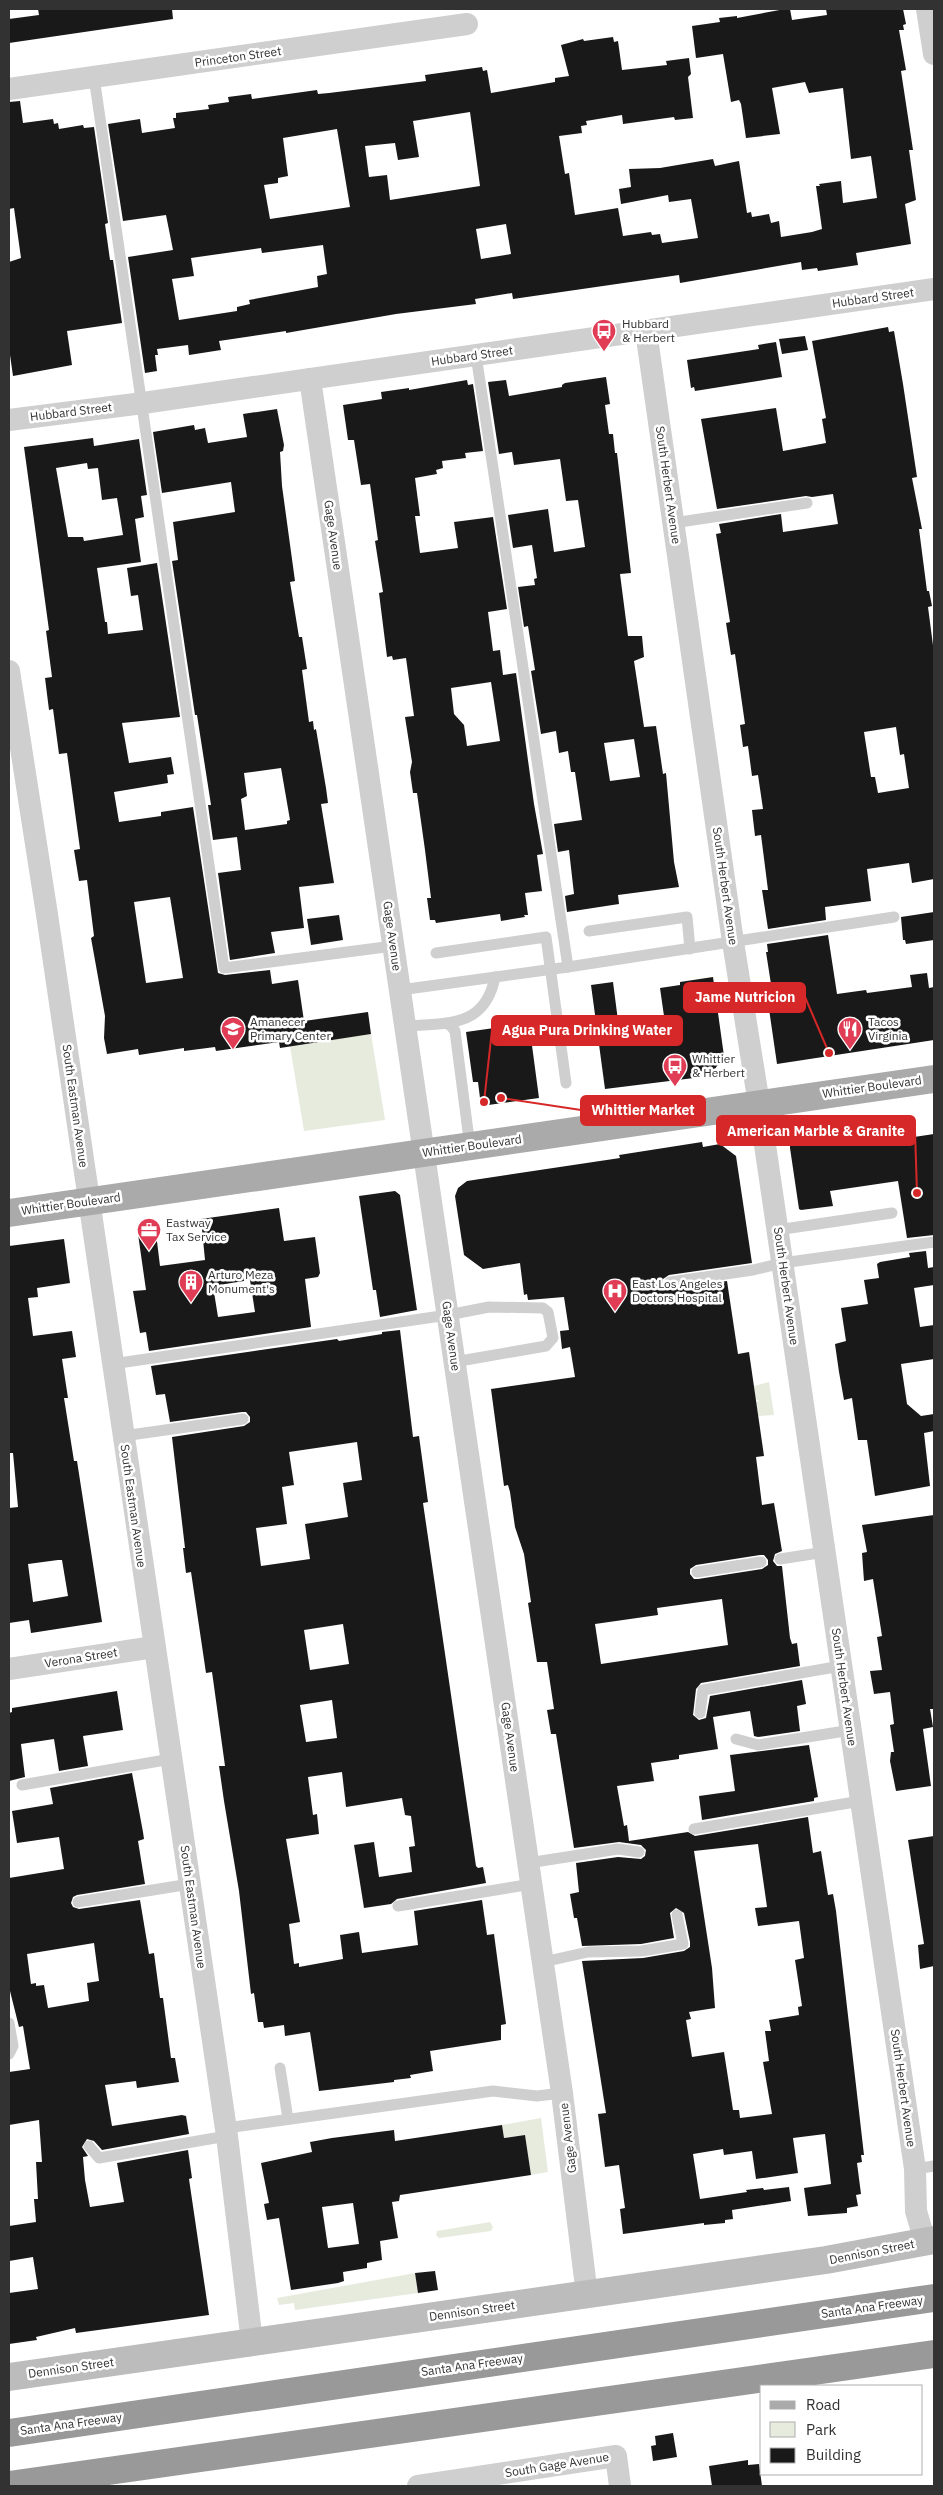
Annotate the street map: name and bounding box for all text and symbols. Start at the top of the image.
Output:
street label: Princeton Street [194,43,282,70]
street label: Hubbard Street [831,284,915,311]
place label: Hubbard & Herbert [622,316,675,345]
bus stop icon: Hubbard & Herbert [591,318,617,352]
street label: Hubbard Street [430,342,514,369]
street label: Hubbard Street [29,399,113,424]
street label: South Herbert Avenue [653,425,684,545]
street label: Gage Avenue [321,499,346,571]
street label: South Herbert Avenue [710,826,741,946]
street label: Gage Avenue [380,900,405,972]
callout: Jame Nutricion [684,983,805,1012]
text: Jame Nutricion [695,988,795,1006]
place label: Amanecer Primary Center [250,1014,331,1043]
place label: Tacos Virginia [868,1014,909,1043]
school or university icon: Amanecer Primary Center [220,1016,246,1050]
callout: Agua Pura Drinking Water [492,1016,682,1045]
restaurant icon: Tacos Virginia [837,1016,863,1050]
text: Agua Pura Drinking Water [502,1021,672,1039]
street label: South Eastman Avenue [59,1043,92,1169]
place label: Whittier & Herbert [692,1051,745,1080]
bus stop icon: Whittier & Herbert [662,1053,688,1087]
street label: Whittier Boulevard [821,1072,923,1101]
callout: Whittier Market [581,1096,705,1125]
text: Whittier Market [591,1101,695,1119]
callout: American Marble & Granite [717,1116,915,1145]
text: American Marble & Granite [727,1122,905,1140]
street label: Whittier Boulevard [421,1131,523,1160]
street label: Whittier Boulevard [20,1189,122,1218]
place label: Eastway Tax Service [166,1215,227,1244]
office icon: Eastway Tax Service [136,1217,162,1251]
street label: South Herbert Avenue [771,1226,802,1346]
place label: Arturo Meza Monument's [208,1267,275,1296]
building icon: Arturo Meza Monument's [178,1269,204,1303]
place label: East Los Angeles Doctors Hospital [632,1276,723,1305]
hospital icon: East Los Angeles Doctors Hospital [602,1278,628,1312]
street label: Gage Avenue [439,1300,464,1372]
street label: South Eastman Avenue [117,1443,150,1569]
street label: South Herbert Avenue [829,1627,860,1747]
street label: Verona Street [43,1644,118,1671]
street label: Gage Avenue [498,1701,523,1773]
street label: South Eastman Avenue [177,1844,210,1970]
street label: South Herbert Avenue [888,2028,919,2148]
street label: Gage Avenue [556,2102,579,2174]
street label: Dennison Street [828,2236,916,2267]
street label: Santa Ana Freeway [820,2292,924,2321]
street label: Dennison Street [428,2297,516,2324]
street label: Santa Ana Freeway [420,2350,524,2379]
street label: Dennison Street [27,2354,115,2381]
legend [760,2385,923,2475]
text: Road [806,2395,841,2414]
street label: Santa Ana Freeway [19,2409,123,2438]
text: Park [806,2420,836,2439]
text: Building [806,2445,861,2464]
street label: South Gage Avenue [504,2449,610,2480]

